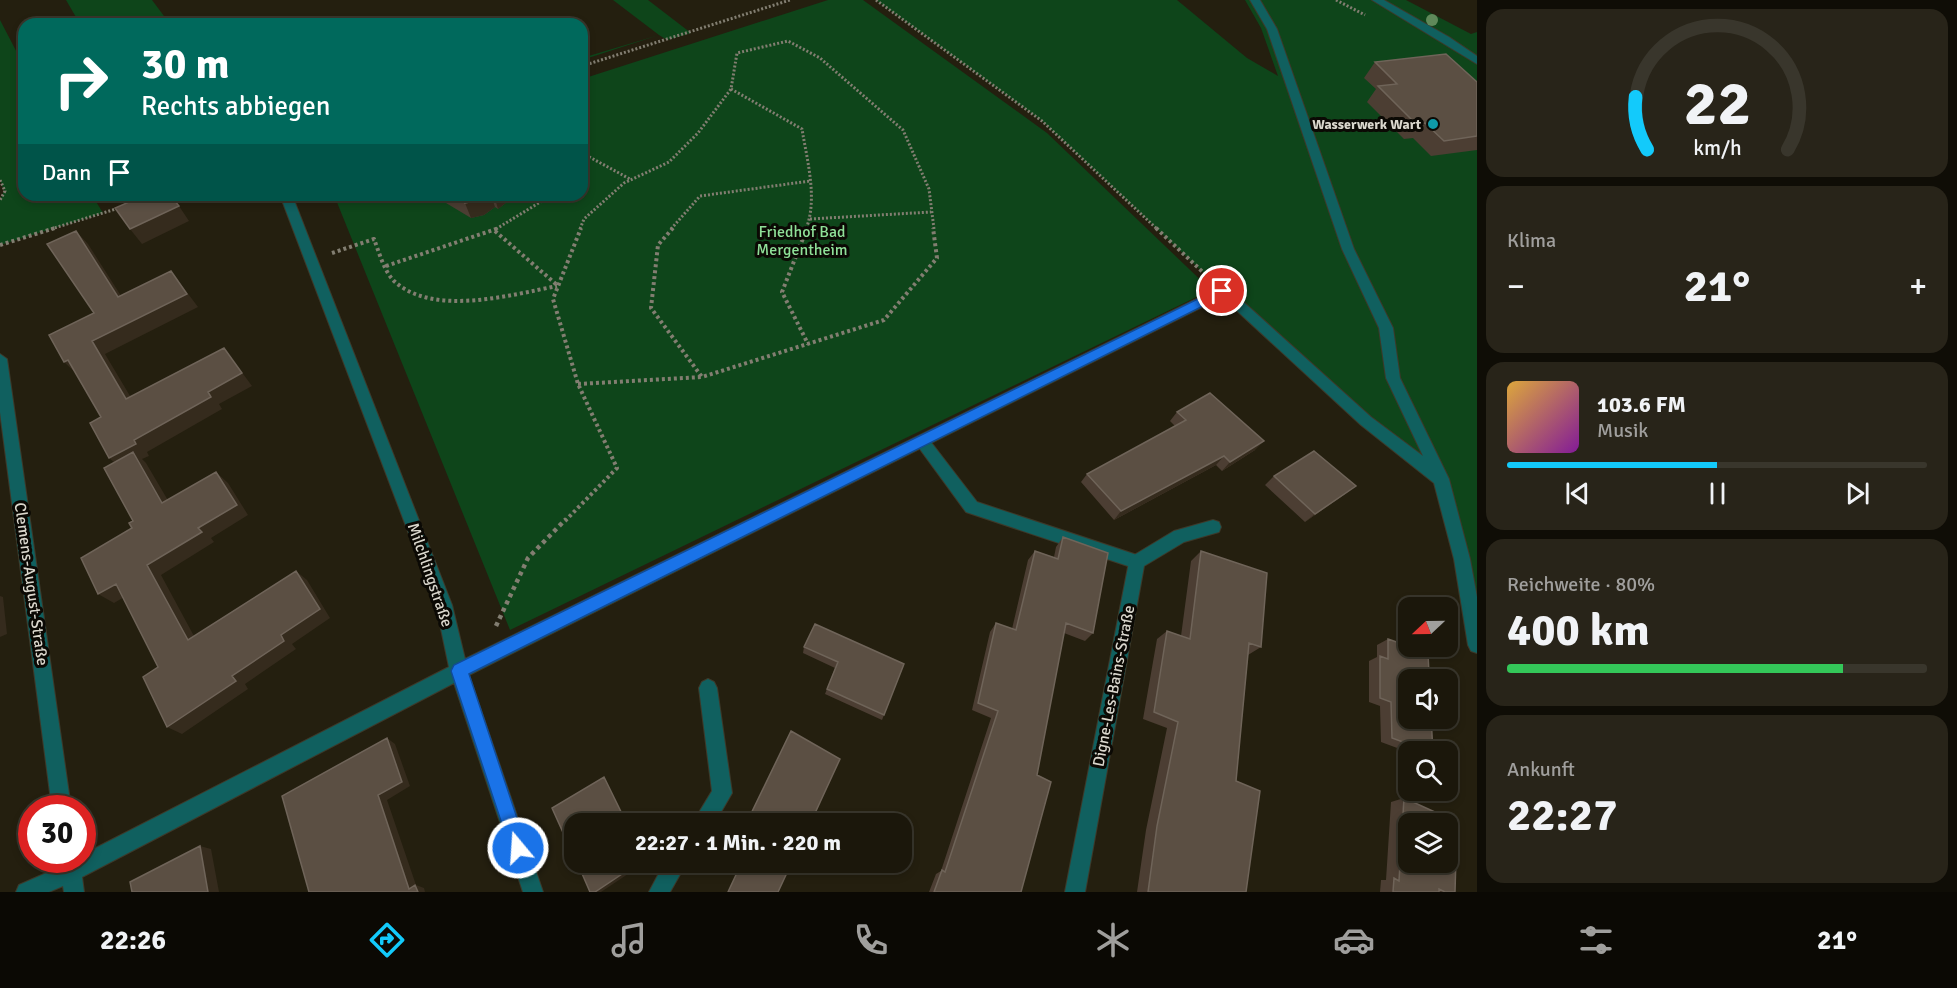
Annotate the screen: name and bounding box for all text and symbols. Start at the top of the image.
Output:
text: 30 m [141,39,230,90]
icon: right [42,42,120,120]
text: 22 [1683,65,1751,142]
text: Rechts abbiegen [141,90,331,123]
place label: Wasserwerk Wart [1312,116,1422,133]
marker: Wasserwerk Wart [1426,117,1440,131]
text: km/h [1693,135,1741,161]
icon: arrive [103,156,136,189]
text: Dann [42,159,91,186]
park label: Friedhof Bad Mergentheim [756,222,848,260]
text: Klima [1507,228,1556,253]
text: 21° [1684,259,1750,314]
pin [1196,265,1247,316]
text: − [1507,266,1525,307]
text: + [1909,266,1927,307]
icon: arrive [1205,274,1238,307]
text: 103.6 FM [1597,391,1686,418]
text: Musik [1597,418,1648,443]
icon: previous [1561,477,1594,510]
icon: pause [1701,477,1734,510]
icon: next [1841,477,1874,510]
street label: Clemens-August-Straße [10,501,52,667]
street label: Milchlingstraße [403,520,457,630]
text: Reichweite · 80% [1507,572,1655,597]
north arrow [1398,597,1458,657]
map controls [1398,597,1458,873]
text: 400 km [1507,603,1650,658]
street label: Digne-Les-Bains-Straße [1089,604,1139,768]
button: sound [1398,669,1458,729]
button: search [1398,741,1458,801]
text: Ankunft [1507,757,1575,782]
text: 22:27 [1507,788,1617,843]
speed limit sign: 30 [18,795,96,873]
button: layers [1398,813,1458,873]
position arrow [486,816,550,880]
text: 22:27 · 1 Min. · 220 m [635,829,841,856]
icon: directions [366,919,408,961]
icon: music [608,919,650,961]
icon: phone [850,919,892,961]
icon: climate [1092,919,1134,961]
icon: car [1333,919,1375,961]
icon: filters [1575,919,1617,961]
text: 22:26 [100,924,166,957]
text: 21° [1817,924,1857,957]

